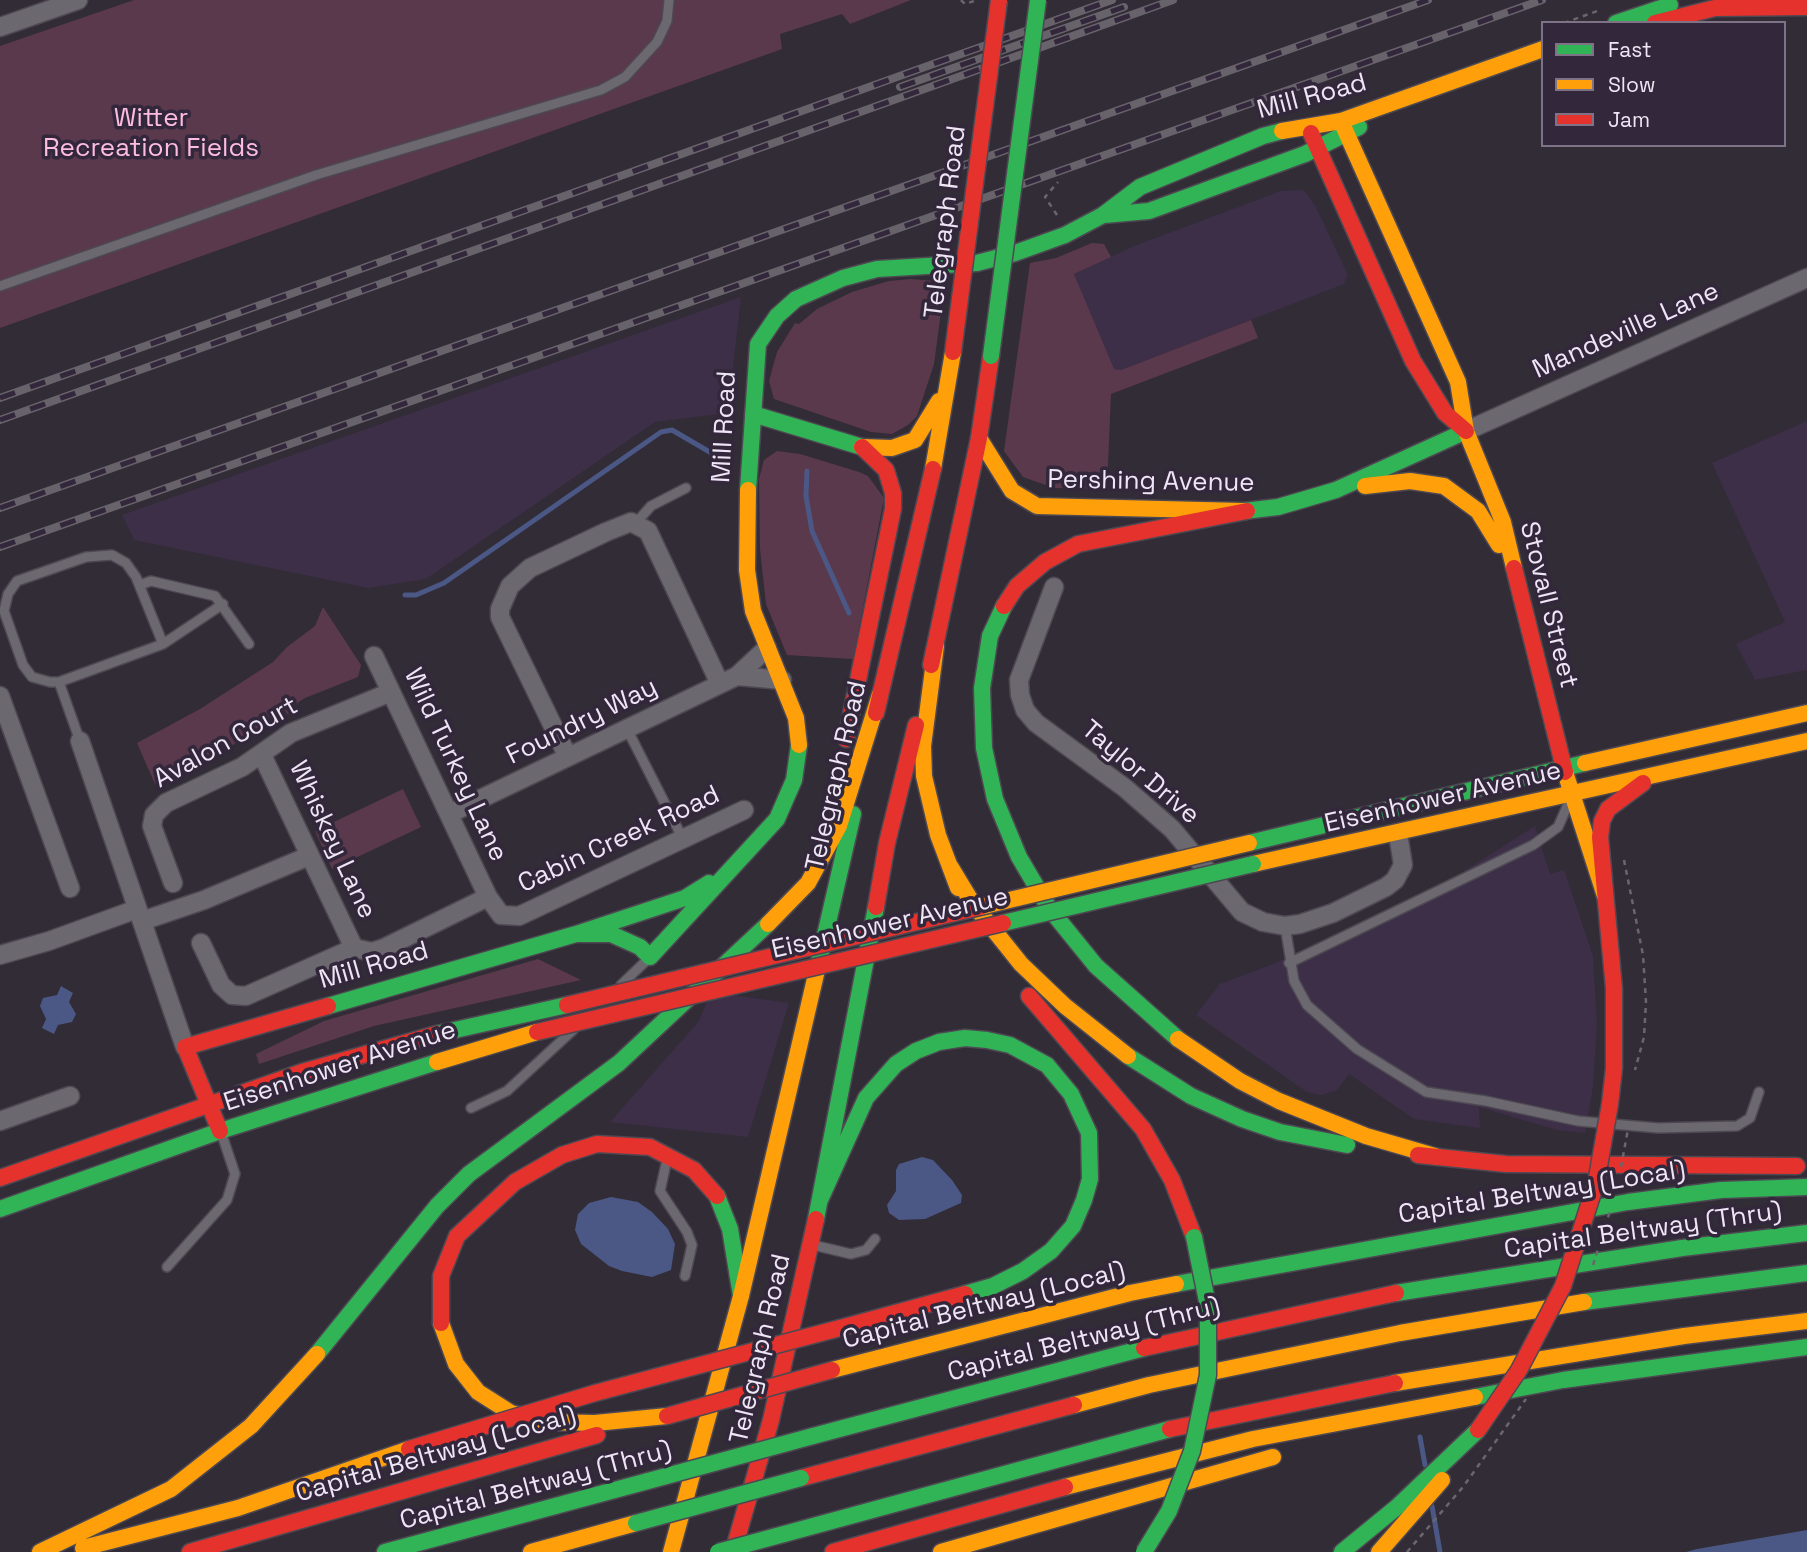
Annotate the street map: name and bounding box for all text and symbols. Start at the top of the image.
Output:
legend [1541,21,1786,147]
text: Fast [1608,36,1652,63]
street label: Mill Road [1254,67,1370,127]
text: Slow [1608,71,1656,98]
park label: Witter Recreation Fields [43,103,259,164]
text: Jam [1608,106,1650,133]
street label: Telegraph Road [919,124,973,320]
street label: Mandeville Lane [1528,276,1724,386]
street label: Mill Road [706,370,744,484]
street label: Pershing Avenue [1047,465,1255,499]
street label: Stovall Street [1512,519,1584,691]
street label: Wild Turkey Lane [397,663,513,867]
street label: Foundry Way [501,672,663,772]
street label: Telegraph Road [800,678,874,874]
street label: Avalon Court [148,691,304,795]
street label: Taylor Drive [1075,715,1205,831]
street label: Whiskey Lane [282,756,382,924]
street label: Eisenhower Avenue [1322,756,1564,840]
street label: Cabin Creek Road [513,780,725,900]
street label: Eisenhower Avenue [769,882,1011,966]
street label: Mill Road [316,936,432,996]
street label: Eisenhower Avenue [220,1015,460,1119]
street label: Capital Beltway (Local) [1396,1155,1688,1231]
street label: Capital Beltway (Thru) [1502,1196,1784,1266]
street label: Telegraph Road [724,1251,798,1447]
street label: Capital Beltway (Local) [839,1256,1129,1356]
street label: Capital Beltway (Thru) [944,1291,1224,1389]
street label: Capital Beltway (Local) [292,1400,580,1510]
street label: Capital Beltway (Thru) [397,1435,675,1537]

